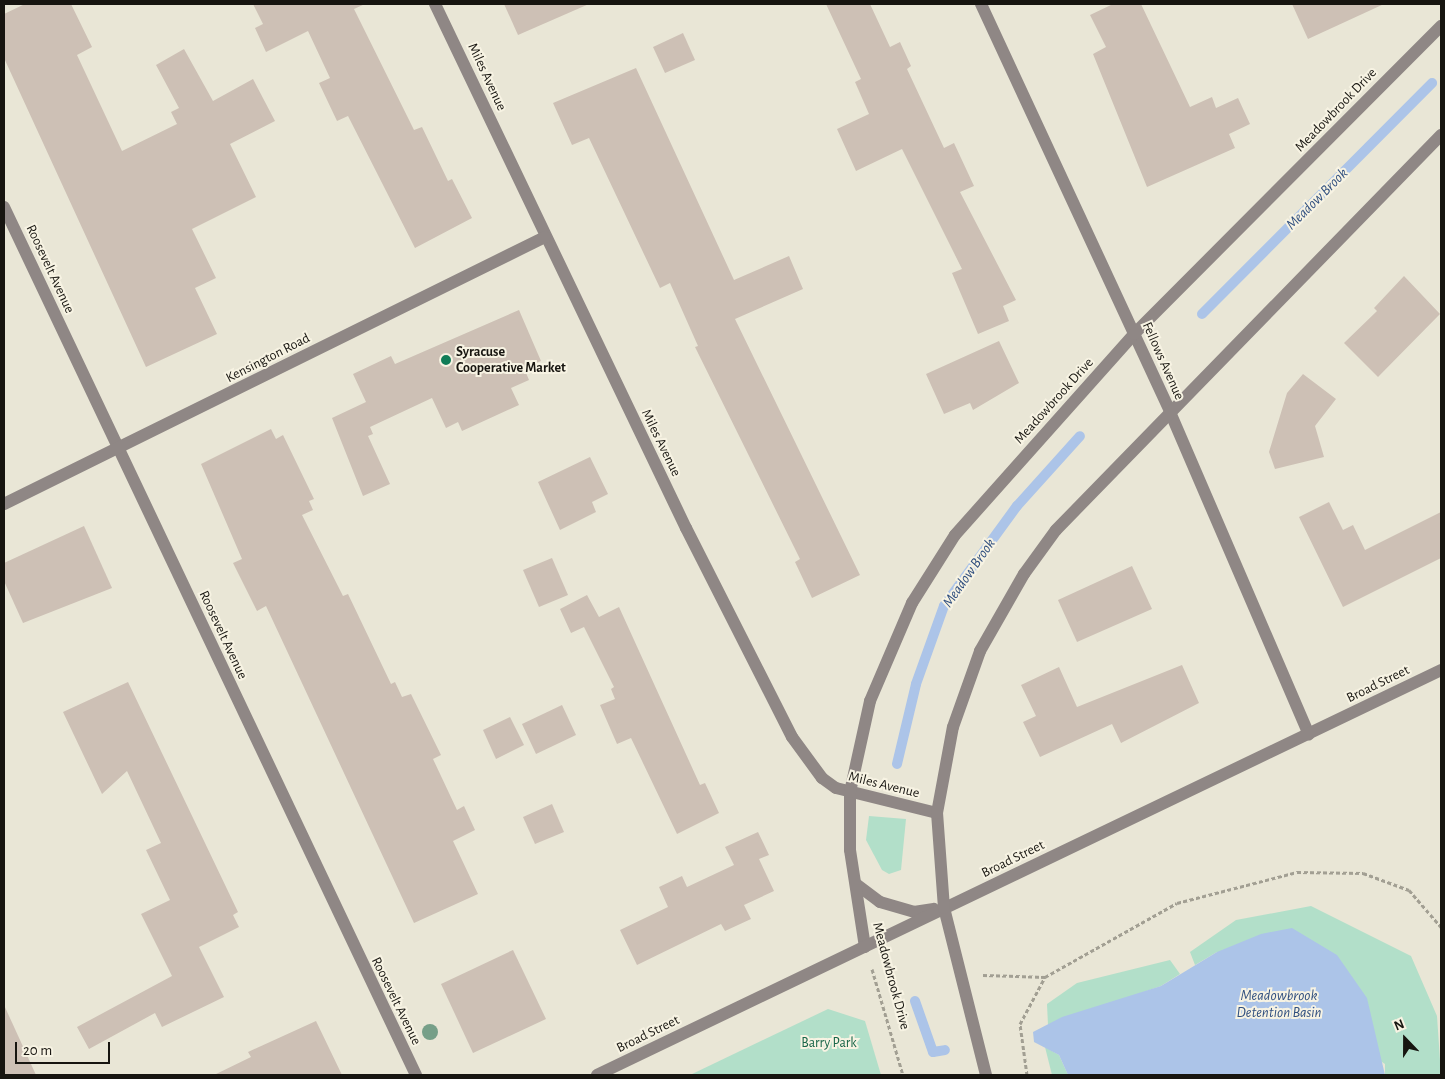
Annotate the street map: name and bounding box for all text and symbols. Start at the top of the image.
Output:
street label: Miles Avenue [464,41,510,113]
street label: Meadowbrook Drive [1292,65,1380,155]
water label: Meadow Brook [1282,164,1352,234]
street label: Roosevelt Avenue [22,222,78,316]
street label: Fellows Avenue [1138,320,1188,402]
street label: Kensington Road [223,330,313,386]
place label: Syracuse Cooperative Market [456,344,566,377]
marker: Syracuse Cooperative Market [440,354,452,366]
street label: Meadowbrook Drive [1011,354,1097,448]
street label: Miles Avenue [638,407,684,479]
water label: Meadow Brook [939,535,999,611]
street label: Roosevelt Avenue [195,588,251,682]
street label: Broad Street [1344,662,1412,706]
street label: Miles Avenue [847,768,921,802]
street label: Broad Street [979,837,1047,881]
street label: Meadowbrook Drive [869,921,913,1031]
street label: Roosevelt Avenue [367,954,425,1048]
water label: Meadowbrook Detention Basin [1236,986,1322,1021]
street label: Broad Street [614,1012,682,1056]
north arrow [1380,1014,1430,1064]
text: N [1392,1017,1407,1033]
scale bar [18,1032,112,1064]
park label: Barry Park [801,1035,857,1051]
text: 20 m [23,1043,52,1058]

